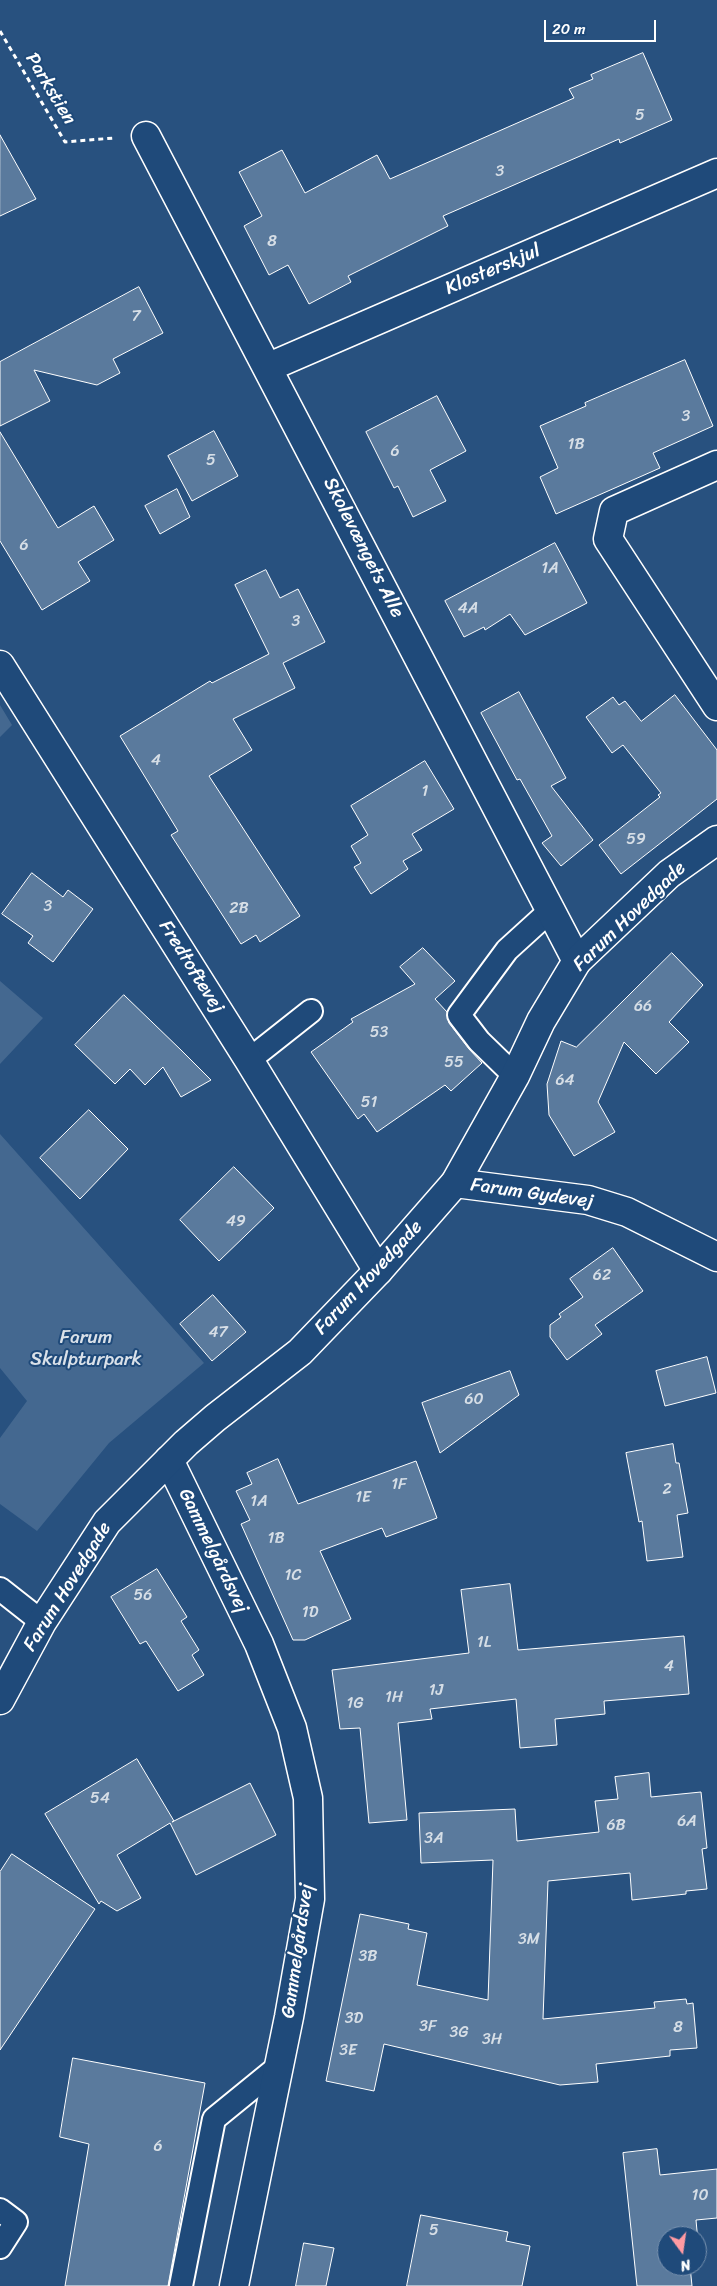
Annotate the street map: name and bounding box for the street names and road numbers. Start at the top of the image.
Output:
street label: Parkstien [20,49,80,129]
street label: Klosterskjul [442,240,544,300]
street label: Skolevængets Alle [318,474,408,622]
street label: Farum Hovedgade [569,857,691,977]
street label: Fredtoftevej [153,916,229,1018]
street label: Farum Gydevej [469,1174,595,1214]
street label: Farum Hovedgade [310,1216,428,1340]
street label: Gammelgårdsvej [173,1485,253,1617]
street label: Farum Hovedgade [19,1518,117,1656]
street label: Gammelgårdsvej [277,1882,319,2020]

